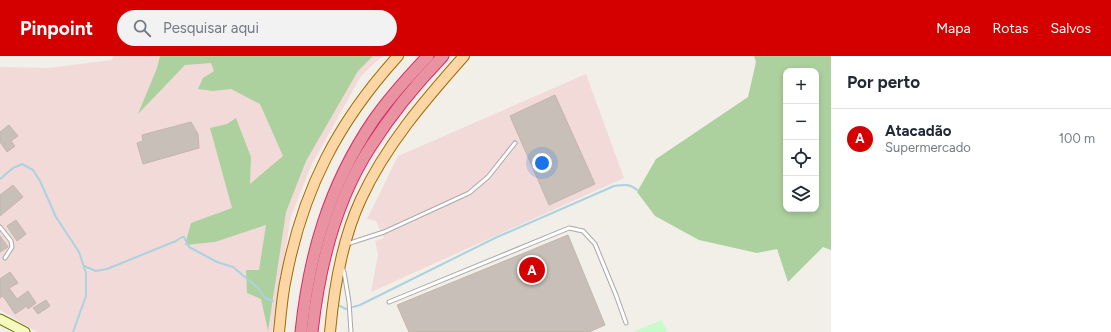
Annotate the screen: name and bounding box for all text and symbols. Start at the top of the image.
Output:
search box [117,10,397,46]
text: Pinpoint [20,17,93,40]
icon: search [131,17,153,39]
text: Pesquisar aqui [163,19,259,37]
text: Mapa [936,20,971,37]
text: Rotas [993,20,1028,37]
text: Salvos [1050,20,1091,37]
map controls [783,68,819,212]
button: + [783,68,819,104]
text: Por perto [847,72,920,92]
button: − [783,104,819,140]
text: Atacadão [885,122,951,140]
text: A [855,131,865,146]
text: 100 m [1059,131,1095,146]
button: locate [783,140,819,176]
text: Supermercado [885,140,971,155]
your location [532,153,552,173]
button: layers [783,176,819,212]
pin: A [519,255,545,285]

